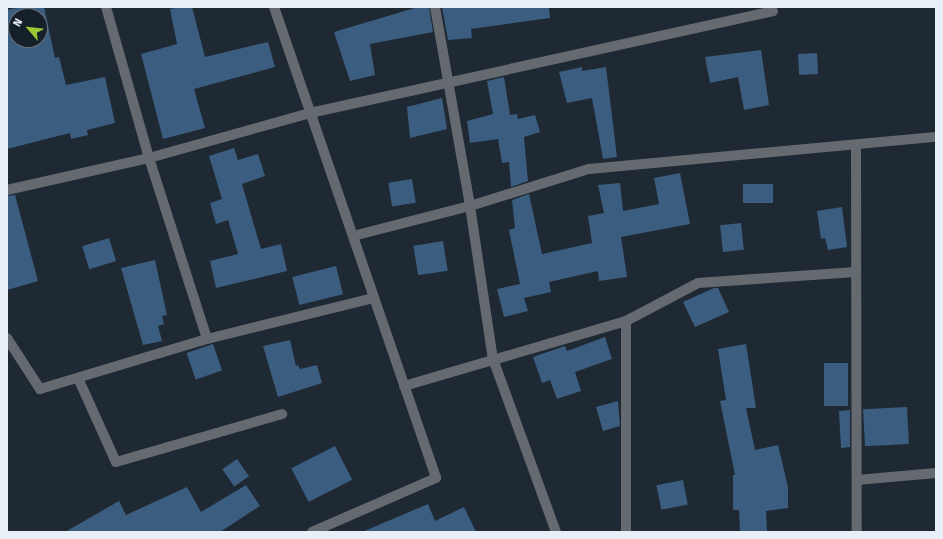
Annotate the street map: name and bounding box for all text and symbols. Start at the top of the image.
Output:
north arrow [8,8,48,48]
text: N [10,16,25,29]

